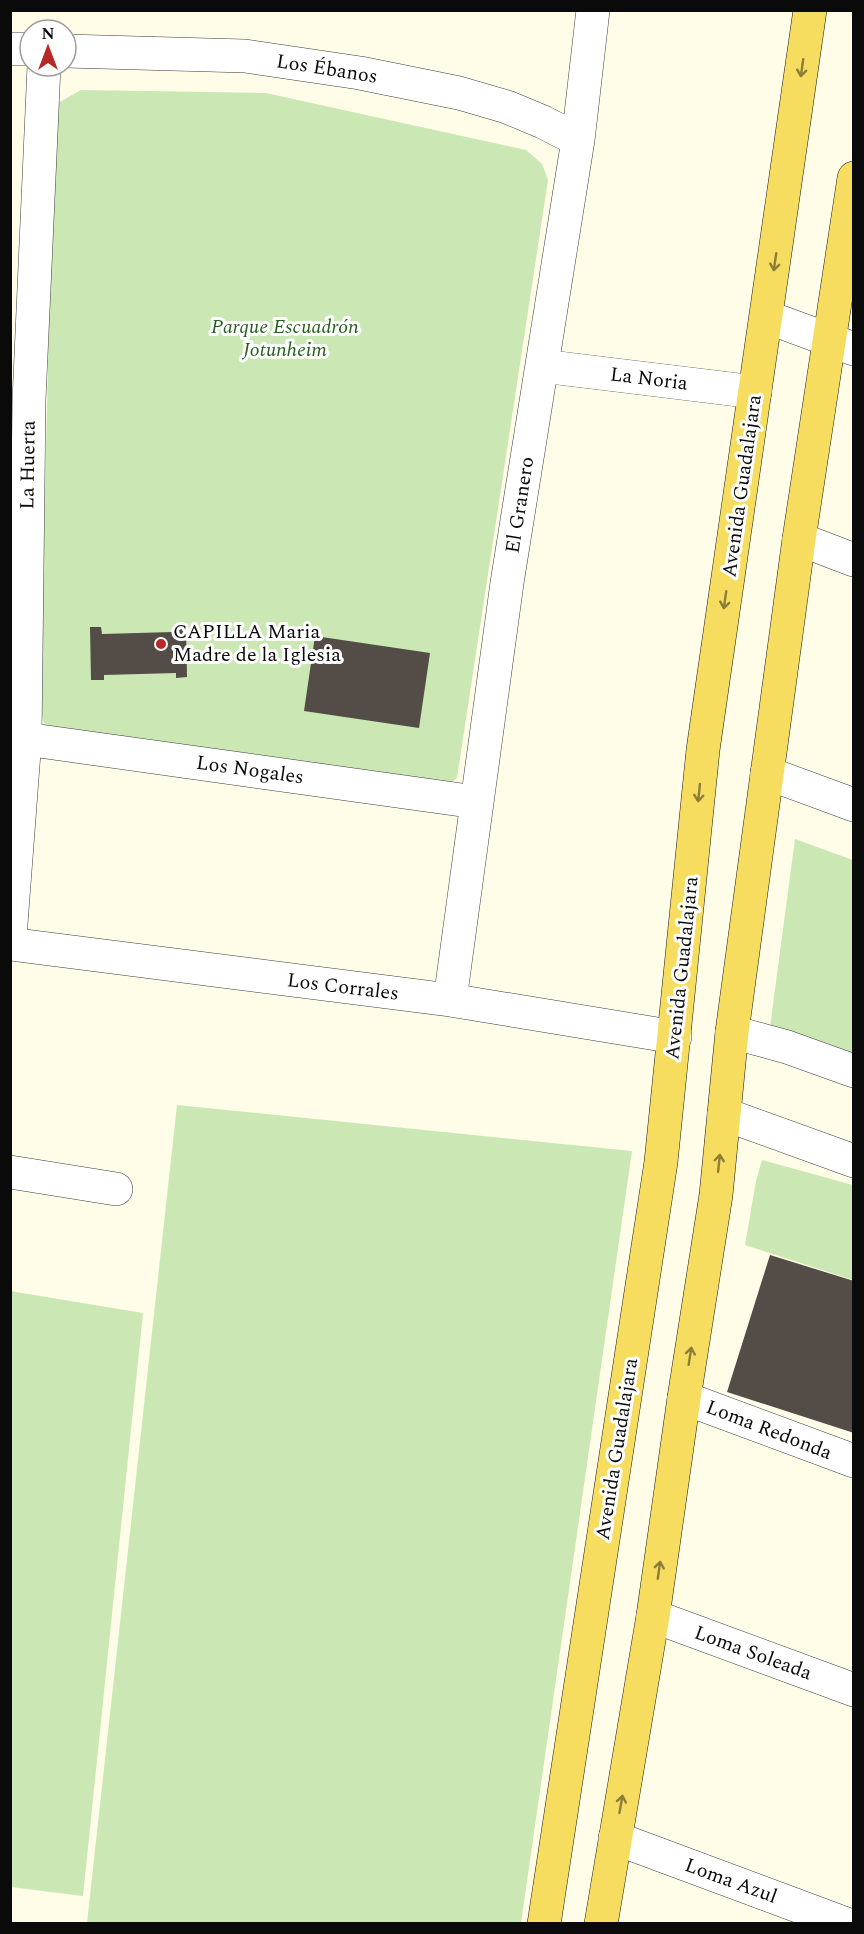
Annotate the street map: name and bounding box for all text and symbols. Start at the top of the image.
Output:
north arrow [18,18,78,78]
text: N [41,22,55,46]
street label: Los Ébanos [274,46,380,92]
one-way arrow [796,58,807,78]
one-way arrow [769,251,780,271]
park label: Parque Escuadrón Jotunheim [211,312,359,365]
street label: La Noria [608,359,690,399]
street label: Avenida Guadalajara [714,393,770,579]
street label: La Huerta [12,420,44,510]
street label: El Granero [498,455,542,555]
one-way arrow [720,590,731,609]
place label: CAPILLA Maria Madre de la Iglesia [173,617,341,670]
marker: CAPILLA Maria Madre de la Iglesia [154,637,168,651]
street label: Los Nogales [194,748,306,792]
one-way arrow [693,783,704,803]
street label: Avenida Guadalajara [657,875,707,1061]
street label: Los Corrales [285,965,401,1009]
one-way arrow [714,1154,725,1174]
one-way arrow [685,1347,696,1366]
street label: Avenida Guadalajara [588,1356,646,1542]
street label: Loma Redonda [702,1392,837,1468]
one-way arrow [654,1560,665,1580]
street label: Loma Soleada [690,1618,816,1688]
one-way arrow [616,1794,627,1814]
street label: Loma Azul [680,1850,782,1912]

